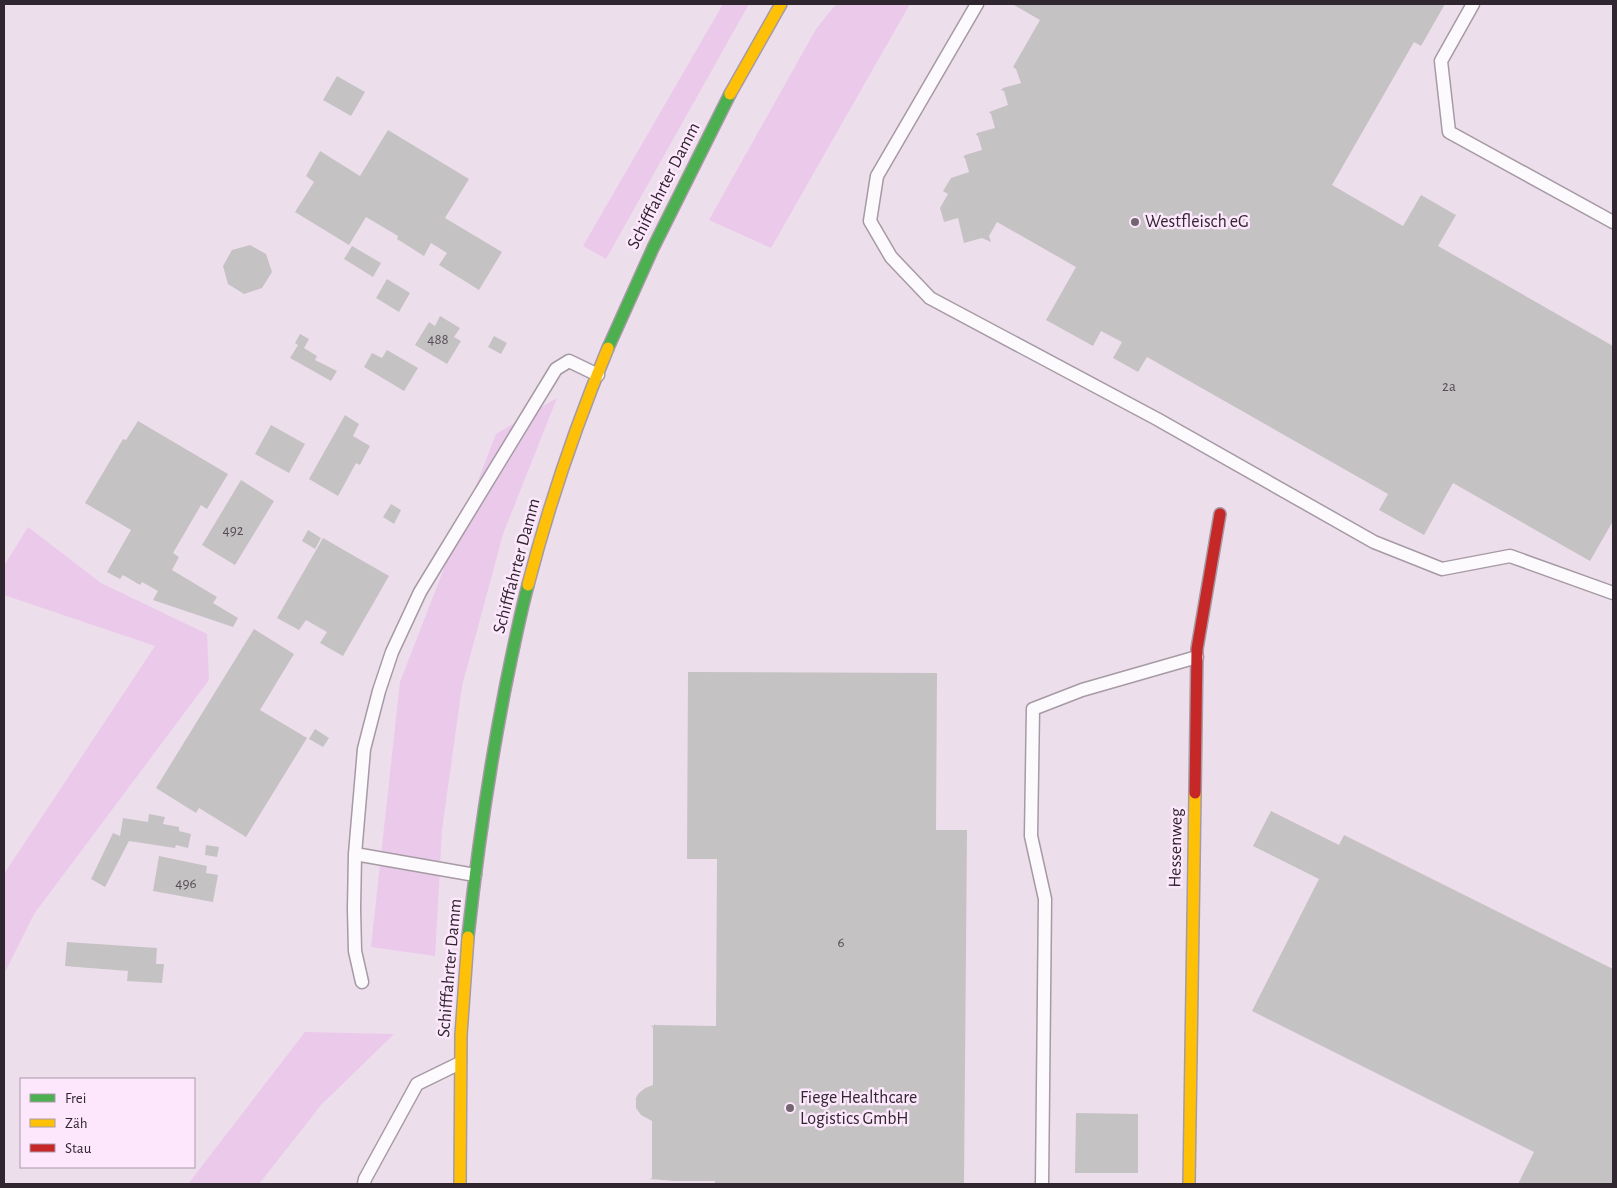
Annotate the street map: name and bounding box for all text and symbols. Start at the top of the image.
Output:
street label: Schifffahrter Damm [624,120,704,252]
place label: Westfleisch eG [1145,213,1249,231]
marker: Westfleisch eG [1129,216,1141,228]
house number: 488 [427,332,449,347]
house number: 2a [1442,379,1456,394]
street label: Schifffahrter Damm [490,496,544,636]
house number: 492 [222,523,244,538]
street label: Hessenweg [1166,808,1186,888]
house number: 496 [175,876,197,891]
street label: Schifffahrter Damm [435,898,465,1038]
house number: 6 [837,935,845,950]
legend [20,1078,195,1168]
place label: Fiege Healthcare Logistics GmbH [800,1089,917,1128]
text: Frei [65,1091,86,1106]
marker: Fiege Healthcare Logistics GmbH [784,1102,796,1114]
text: Zäh [65,1116,88,1131]
text: Stau [65,1141,92,1156]

